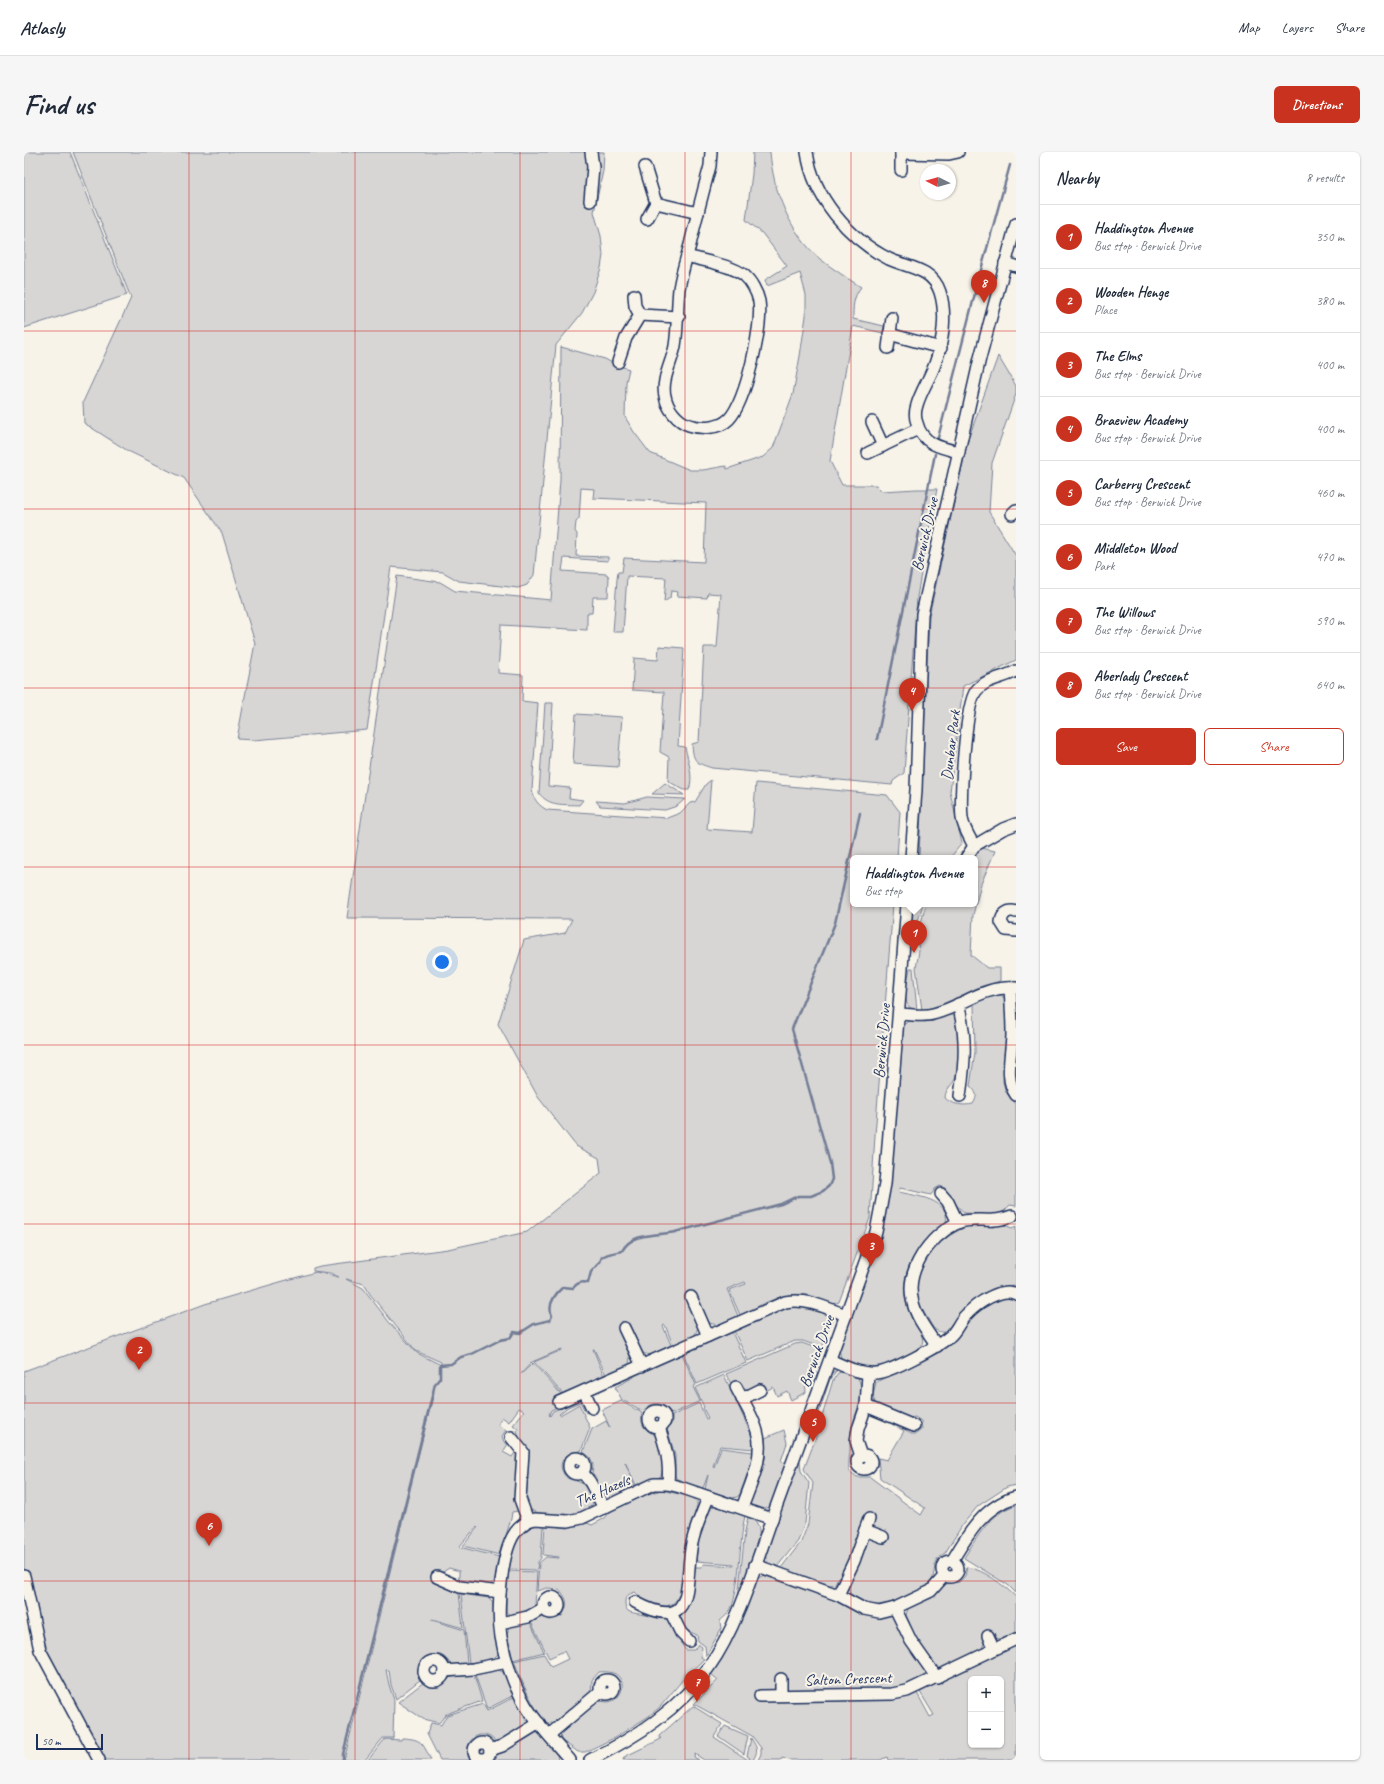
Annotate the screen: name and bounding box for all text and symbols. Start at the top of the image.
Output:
text: Atlasly [20,16,64,40]
text: Map [1238,19,1260,36]
text: Layers [1282,19,1313,36]
text: Share [1335,19,1364,36]
button: Directions [1274,86,1360,123]
text: Find us [24,87,94,122]
north arrow [920,164,956,200]
text: Nearby [1056,168,1099,189]
text: 8 results [1306,170,1344,186]
text: Haddington Avenue [1094,219,1193,238]
text: 1 [1066,229,1072,245]
text: 350 m [1316,229,1344,245]
text: Bus stop · Berwick Drive [1094,238,1201,254]
pin: 8 [971,270,997,303]
text: Wooden Henge [1094,283,1168,302]
text: 2 [1066,293,1072,309]
text: 380 m [1316,293,1344,309]
text: Place [1094,302,1117,318]
text: The Elms [1094,347,1141,366]
text: 3 [1066,357,1072,373]
text: 400 m [1316,357,1344,373]
text: Bus stop · Berwick Drive [1094,366,1201,382]
text: Braeview Academy [1094,411,1187,430]
text: 4 [1066,421,1072,437]
text: 400 m [1316,421,1344,437]
text: Bus stop · Berwick Drive [1094,430,1201,446]
text: Carberry Crescent [1094,475,1190,494]
text: 5 [1066,485,1072,501]
text: 460 m [1316,485,1344,501]
street label: Berwick Drive [907,494,944,573]
text: Bus stop · Berwick Drive [1094,494,1201,510]
text: Middleton Wood [1094,539,1176,558]
text: 6 [1066,549,1072,565]
text: 470 m [1316,549,1344,565]
text: Park [1094,558,1115,574]
text: The Willows [1094,603,1154,622]
text: 7 [1066,613,1072,629]
text: 590 m [1316,613,1344,629]
text: Bus stop · Berwick Drive [1094,622,1201,638]
text: Aberlady Crescent [1094,667,1187,686]
text: 8 [1066,677,1072,693]
text: 640 m [1316,677,1344,693]
pin: 4 [899,678,925,711]
text: Bus stop · Berwick Drive [1094,686,1201,702]
street label: Dunbar Park [937,708,965,781]
button: Save [1056,728,1196,765]
button: Share [1204,728,1344,765]
popup [850,855,978,907]
text: Haddington Avenue [865,864,963,883]
text: Bus stop [865,883,902,899]
pin: 1 [901,920,927,953]
your location [432,952,452,972]
street label: Berwick Drive [869,1001,895,1079]
pin: 3 [858,1233,884,1266]
street label: Berwick Drive [795,1311,840,1390]
pin: 2 [126,1337,152,1370]
pin: 5 [800,1409,826,1442]
street label: The Hazels [572,1469,634,1512]
pin: 6 [196,1513,222,1546]
street label: Salton Crescent [804,1667,894,1691]
pin: 7 [684,1669,710,1702]
map controls [968,1676,1004,1748]
button: + [968,1676,1004,1712]
button: − [968,1712,1004,1748]
scale bar [36,1732,103,1751]
text: 50 m [42,1734,61,1748]

